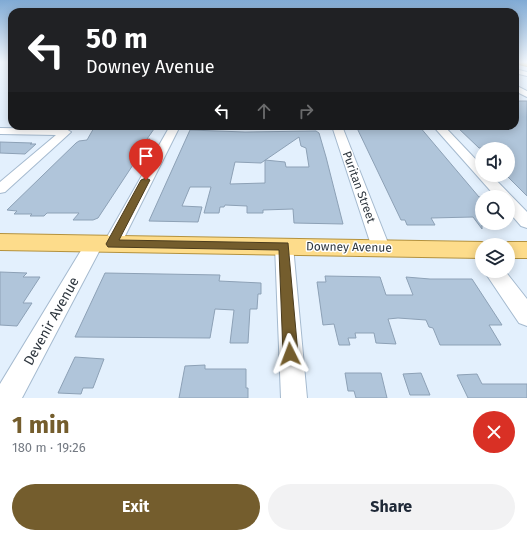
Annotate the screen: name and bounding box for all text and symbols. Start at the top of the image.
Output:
text: 50 m [86,22,148,55]
icon: left [20,24,72,76]
text: Downey Avenue [86,56,215,78]
icon: left [211,100,233,122]
icon: ahead [253,100,275,122]
icon: right [295,100,317,122]
pin [129,139,163,180]
map controls [475,142,515,278]
button: sound [475,142,515,182]
icon: arrive [135,145,157,167]
street label: Puritan Street [340,149,379,225]
button: search [475,190,515,230]
button: layers [475,238,515,278]
street label: Downey Avenue [306,239,392,255]
street label: Devenir Avenue [20,274,83,369]
position arrow [269,333,311,375]
text: 1 min [12,411,70,439]
button: close [473,411,515,453]
text: 180 m · 19:26 [12,440,86,455]
button: Exit [12,484,260,530]
button: Share [268,484,515,530]

